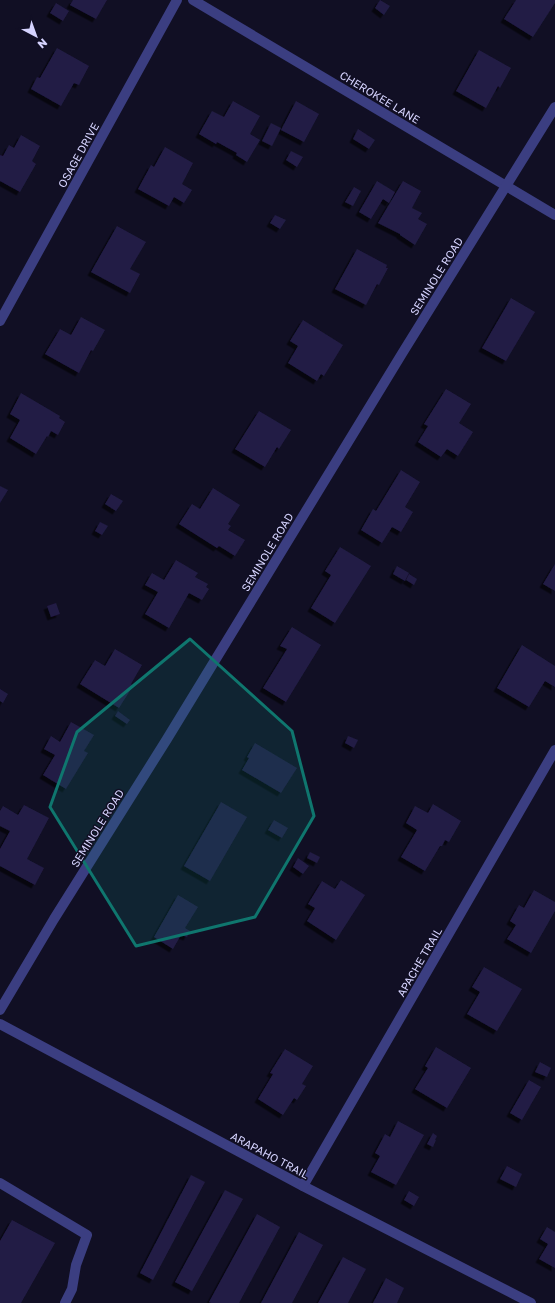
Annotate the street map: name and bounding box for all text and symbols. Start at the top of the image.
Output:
north arrow [16,16,56,56]
text: N [35,36,50,52]
street label: CHEROKEE LANE [338,68,423,126]
street label: OSAGE DRIVE [55,120,101,190]
street label: SEMINOLE ROAD [407,234,465,317]
street label: SEMINOLE ROAD [238,510,296,594]
street label: SEMINOLE ROAD [68,786,126,869]
street label: APACHE TRAIL [394,925,444,999]
street label: ARAPAHO TRAIL [229,1129,312,1181]

